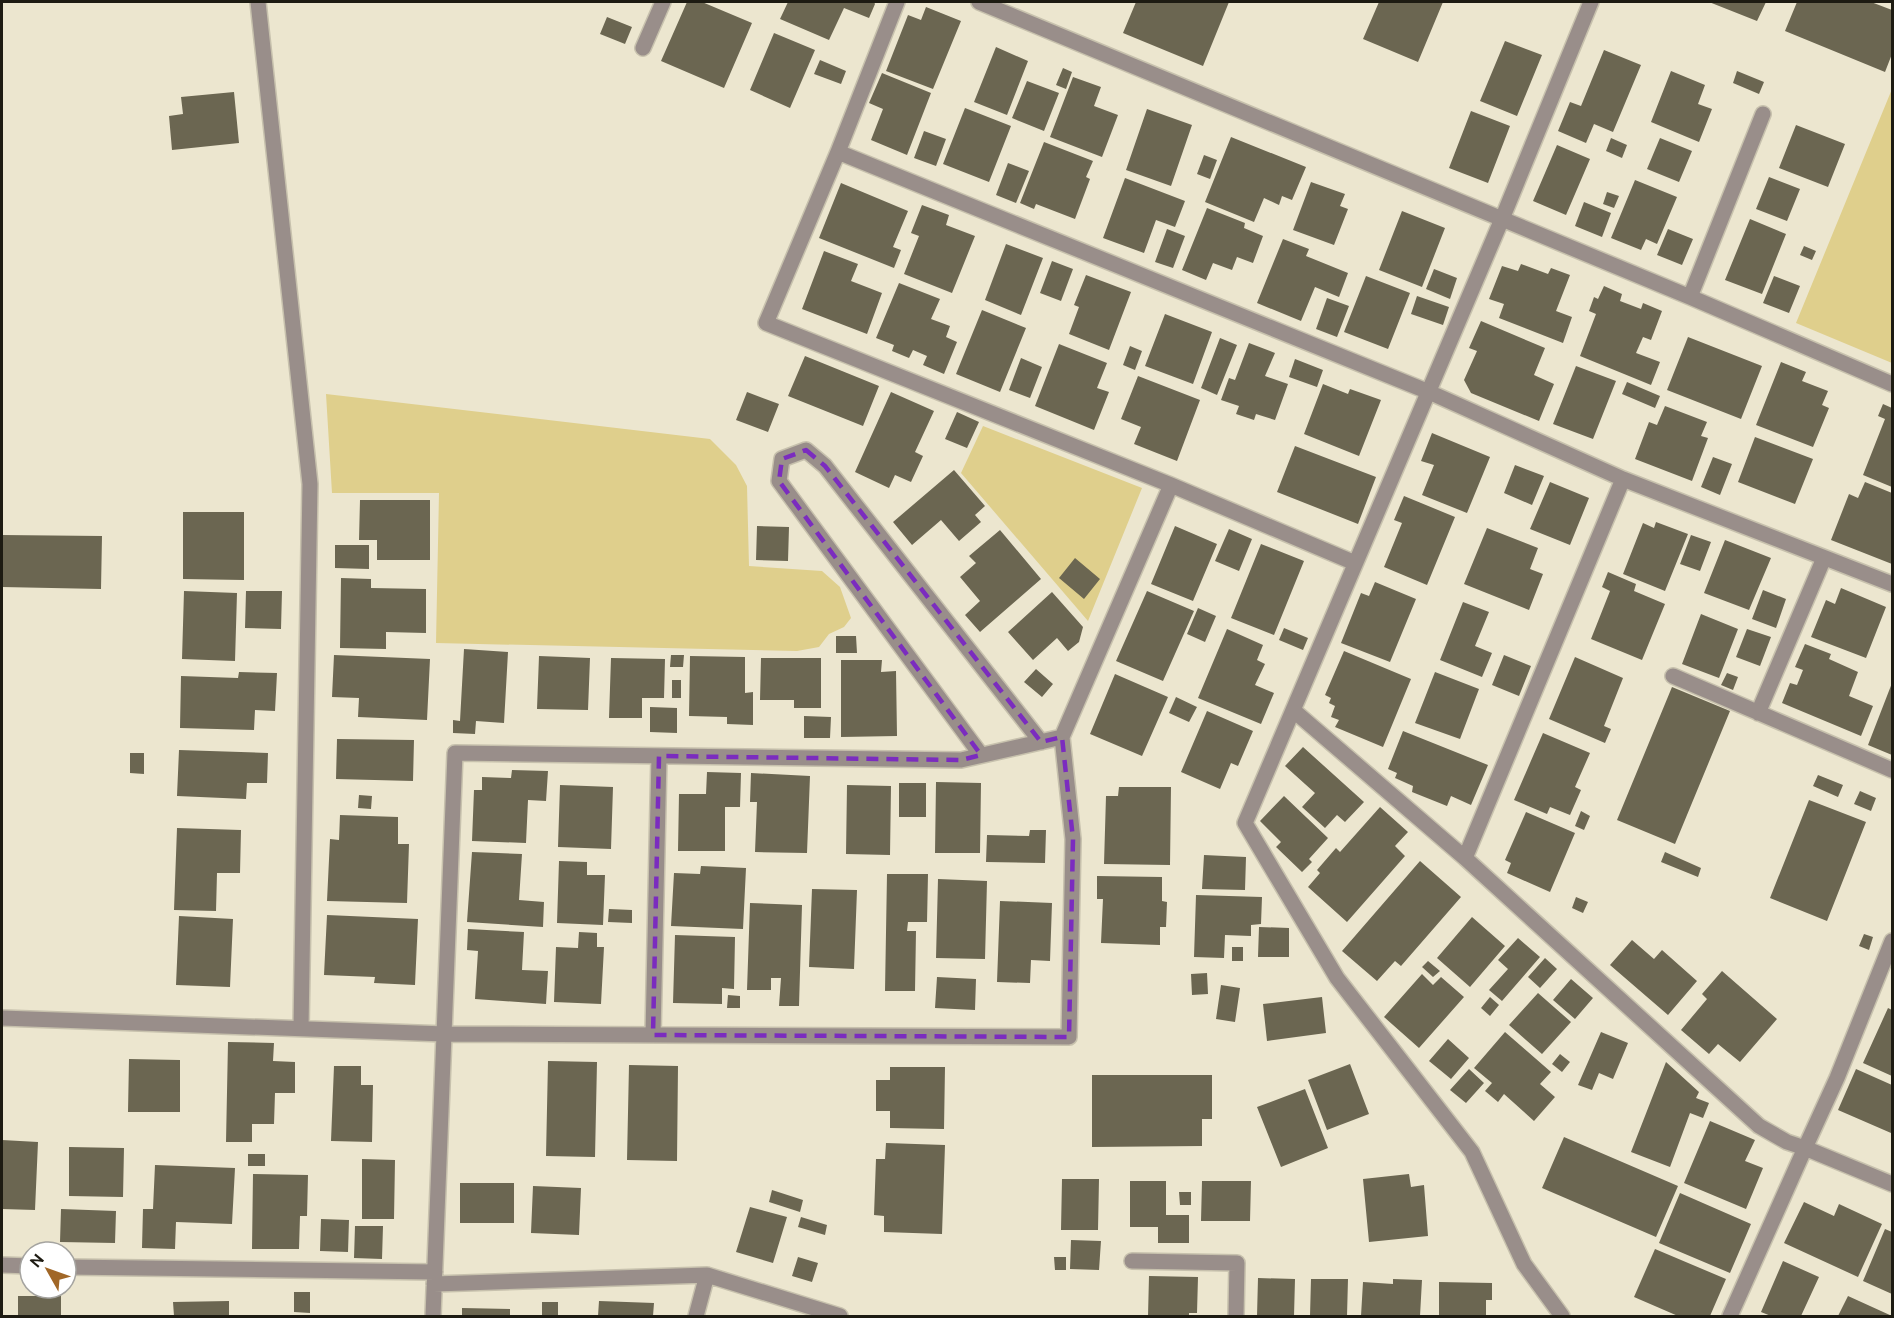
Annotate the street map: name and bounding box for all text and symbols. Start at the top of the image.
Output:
north arrow [18,1240,78,1300]
text: N [26,1250,47,1271]

